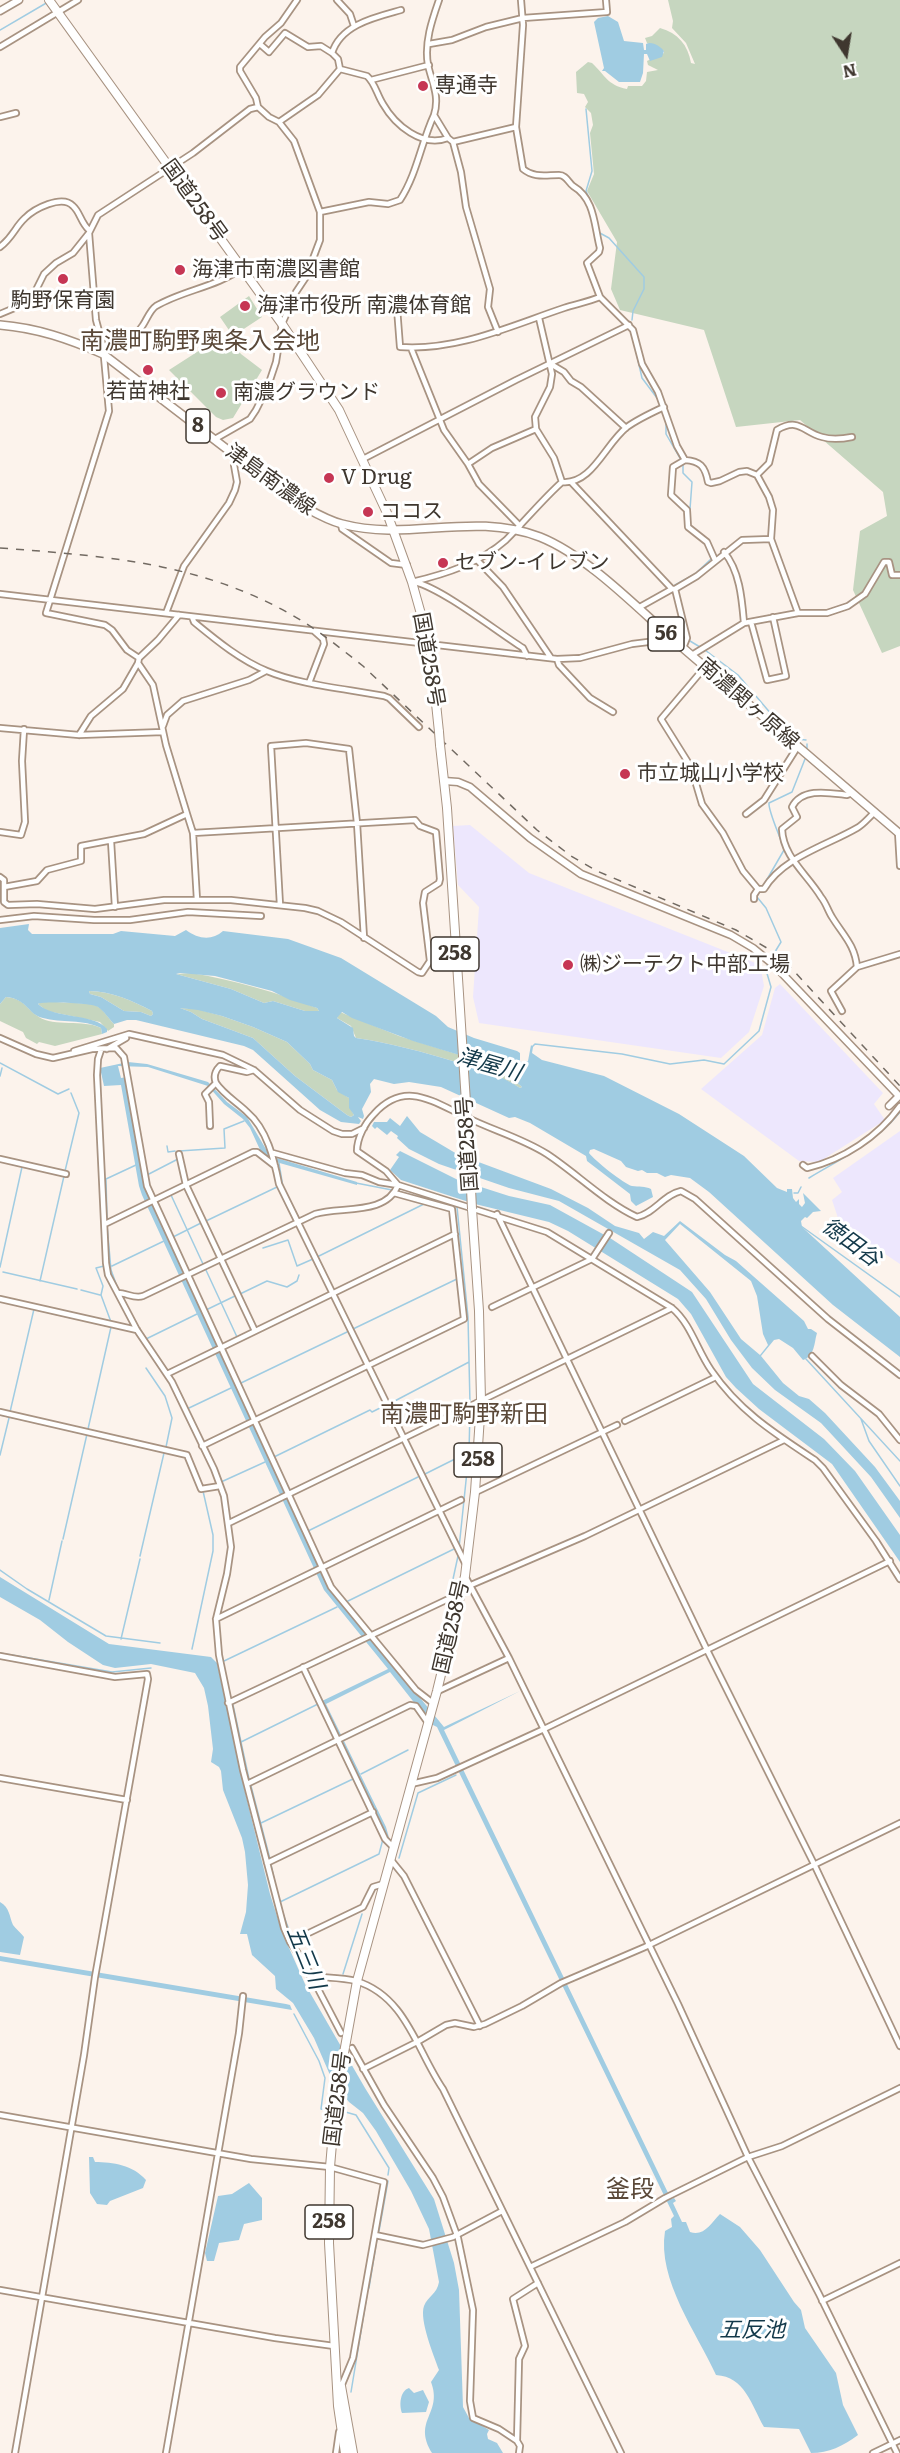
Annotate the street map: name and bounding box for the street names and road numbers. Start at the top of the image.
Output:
street label: 国道258号 [156,155,232,247]
road number: 8 [186,409,210,443]
street label: 津島南濃線 [220,439,320,521]
street label: 国道258号 [407,611,449,709]
road number: 56 [648,617,684,651]
street label: 南濃関ヶ原線 [692,653,804,755]
road number: 258 [431,937,479,971]
street label: 国道258号 [452,1095,484,1193]
road number: 258 [454,1443,502,1477]
street label: 国道258号 [429,1577,475,1677]
street label: 国道258号 [320,2050,356,2148]
road number: 258 [305,2205,353,2239]

